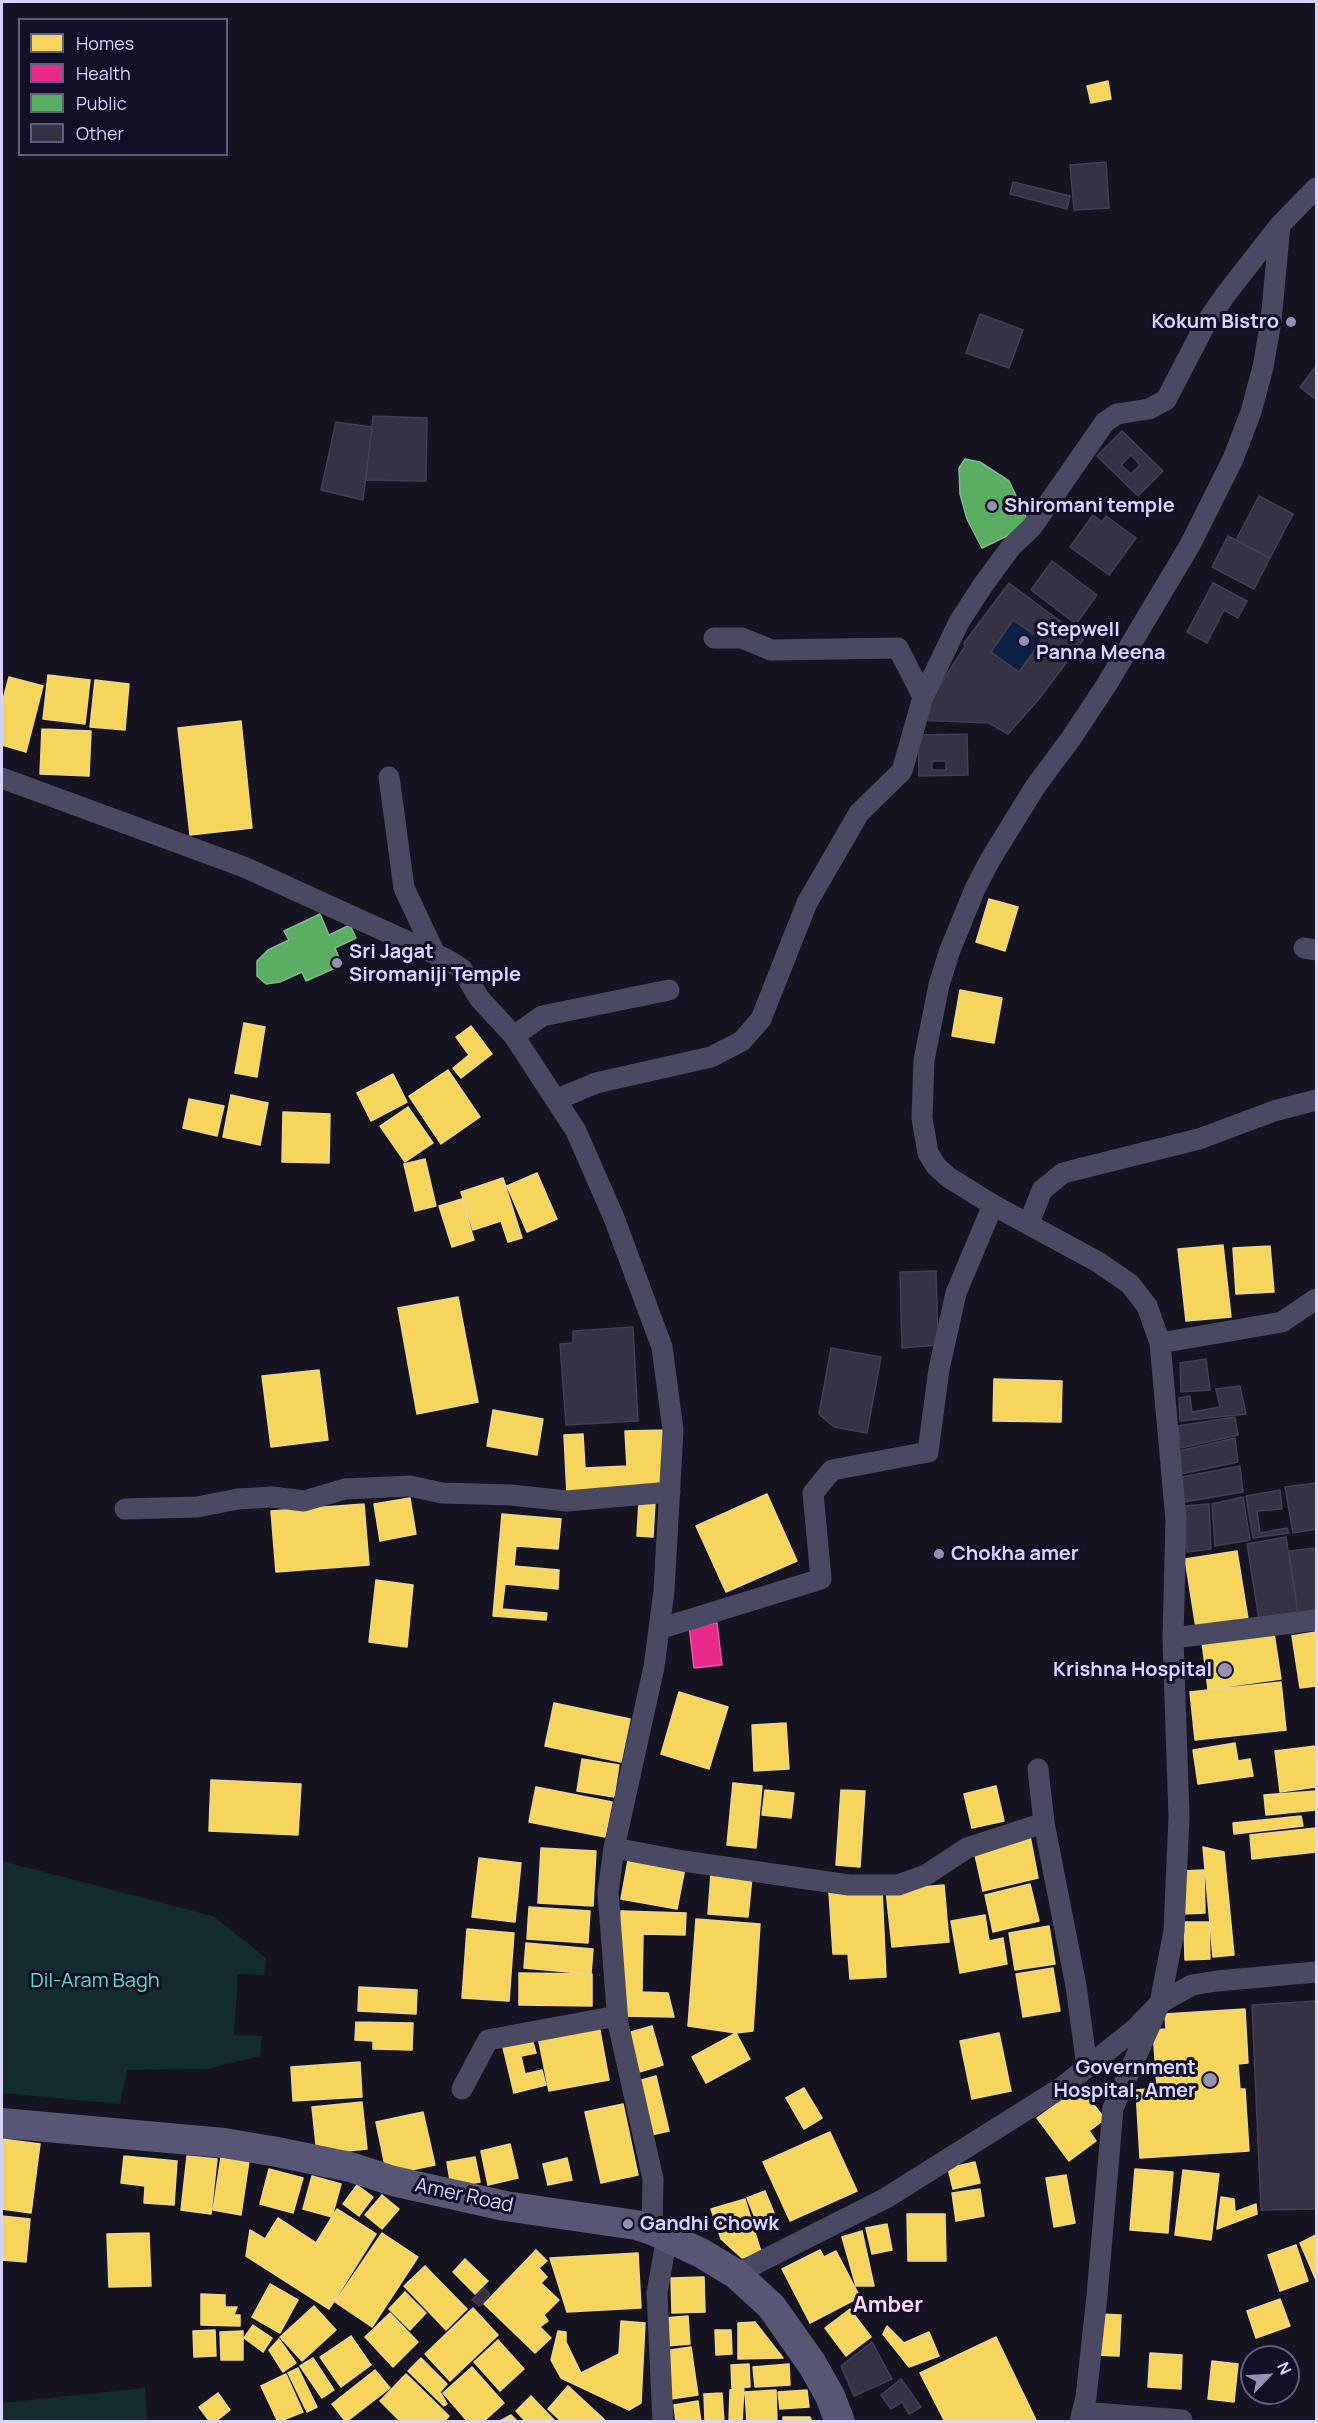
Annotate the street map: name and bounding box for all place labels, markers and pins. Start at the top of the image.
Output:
place label: Kokum Bistro [1151,310,1279,334]
marker: Kokum Bistro [1284,315,1298,329]
place label: Shiromani temple [1004,494,1175,518]
marker: Shiromani temple [985,499,999,513]
place label: Stepwell Panna Meena [1036,618,1165,665]
marker: Stepwell Panna Meena [1017,634,1031,648]
place label: Sri Jagat Siromaniji Temple [349,940,521,987]
marker: Sri Jagat Siromaniji Temple [330,956,344,970]
place label: Chokha amer [951,1542,1079,1566]
marker: Chokha amer [932,1547,946,1561]
place label: Krishna Hospital [1053,1658,1212,1682]
marker: Krishna Hospital [1216,1661,1234,1679]
place label: Government Hospital, Amer [1054,2056,1196,2103]
marker: Government Hospital, Amer [1201,2071,1219,2089]
place label: Gandhi Chowk [640,2212,779,2236]
marker: Gandhi Chowk [621,2217,635,2231]

